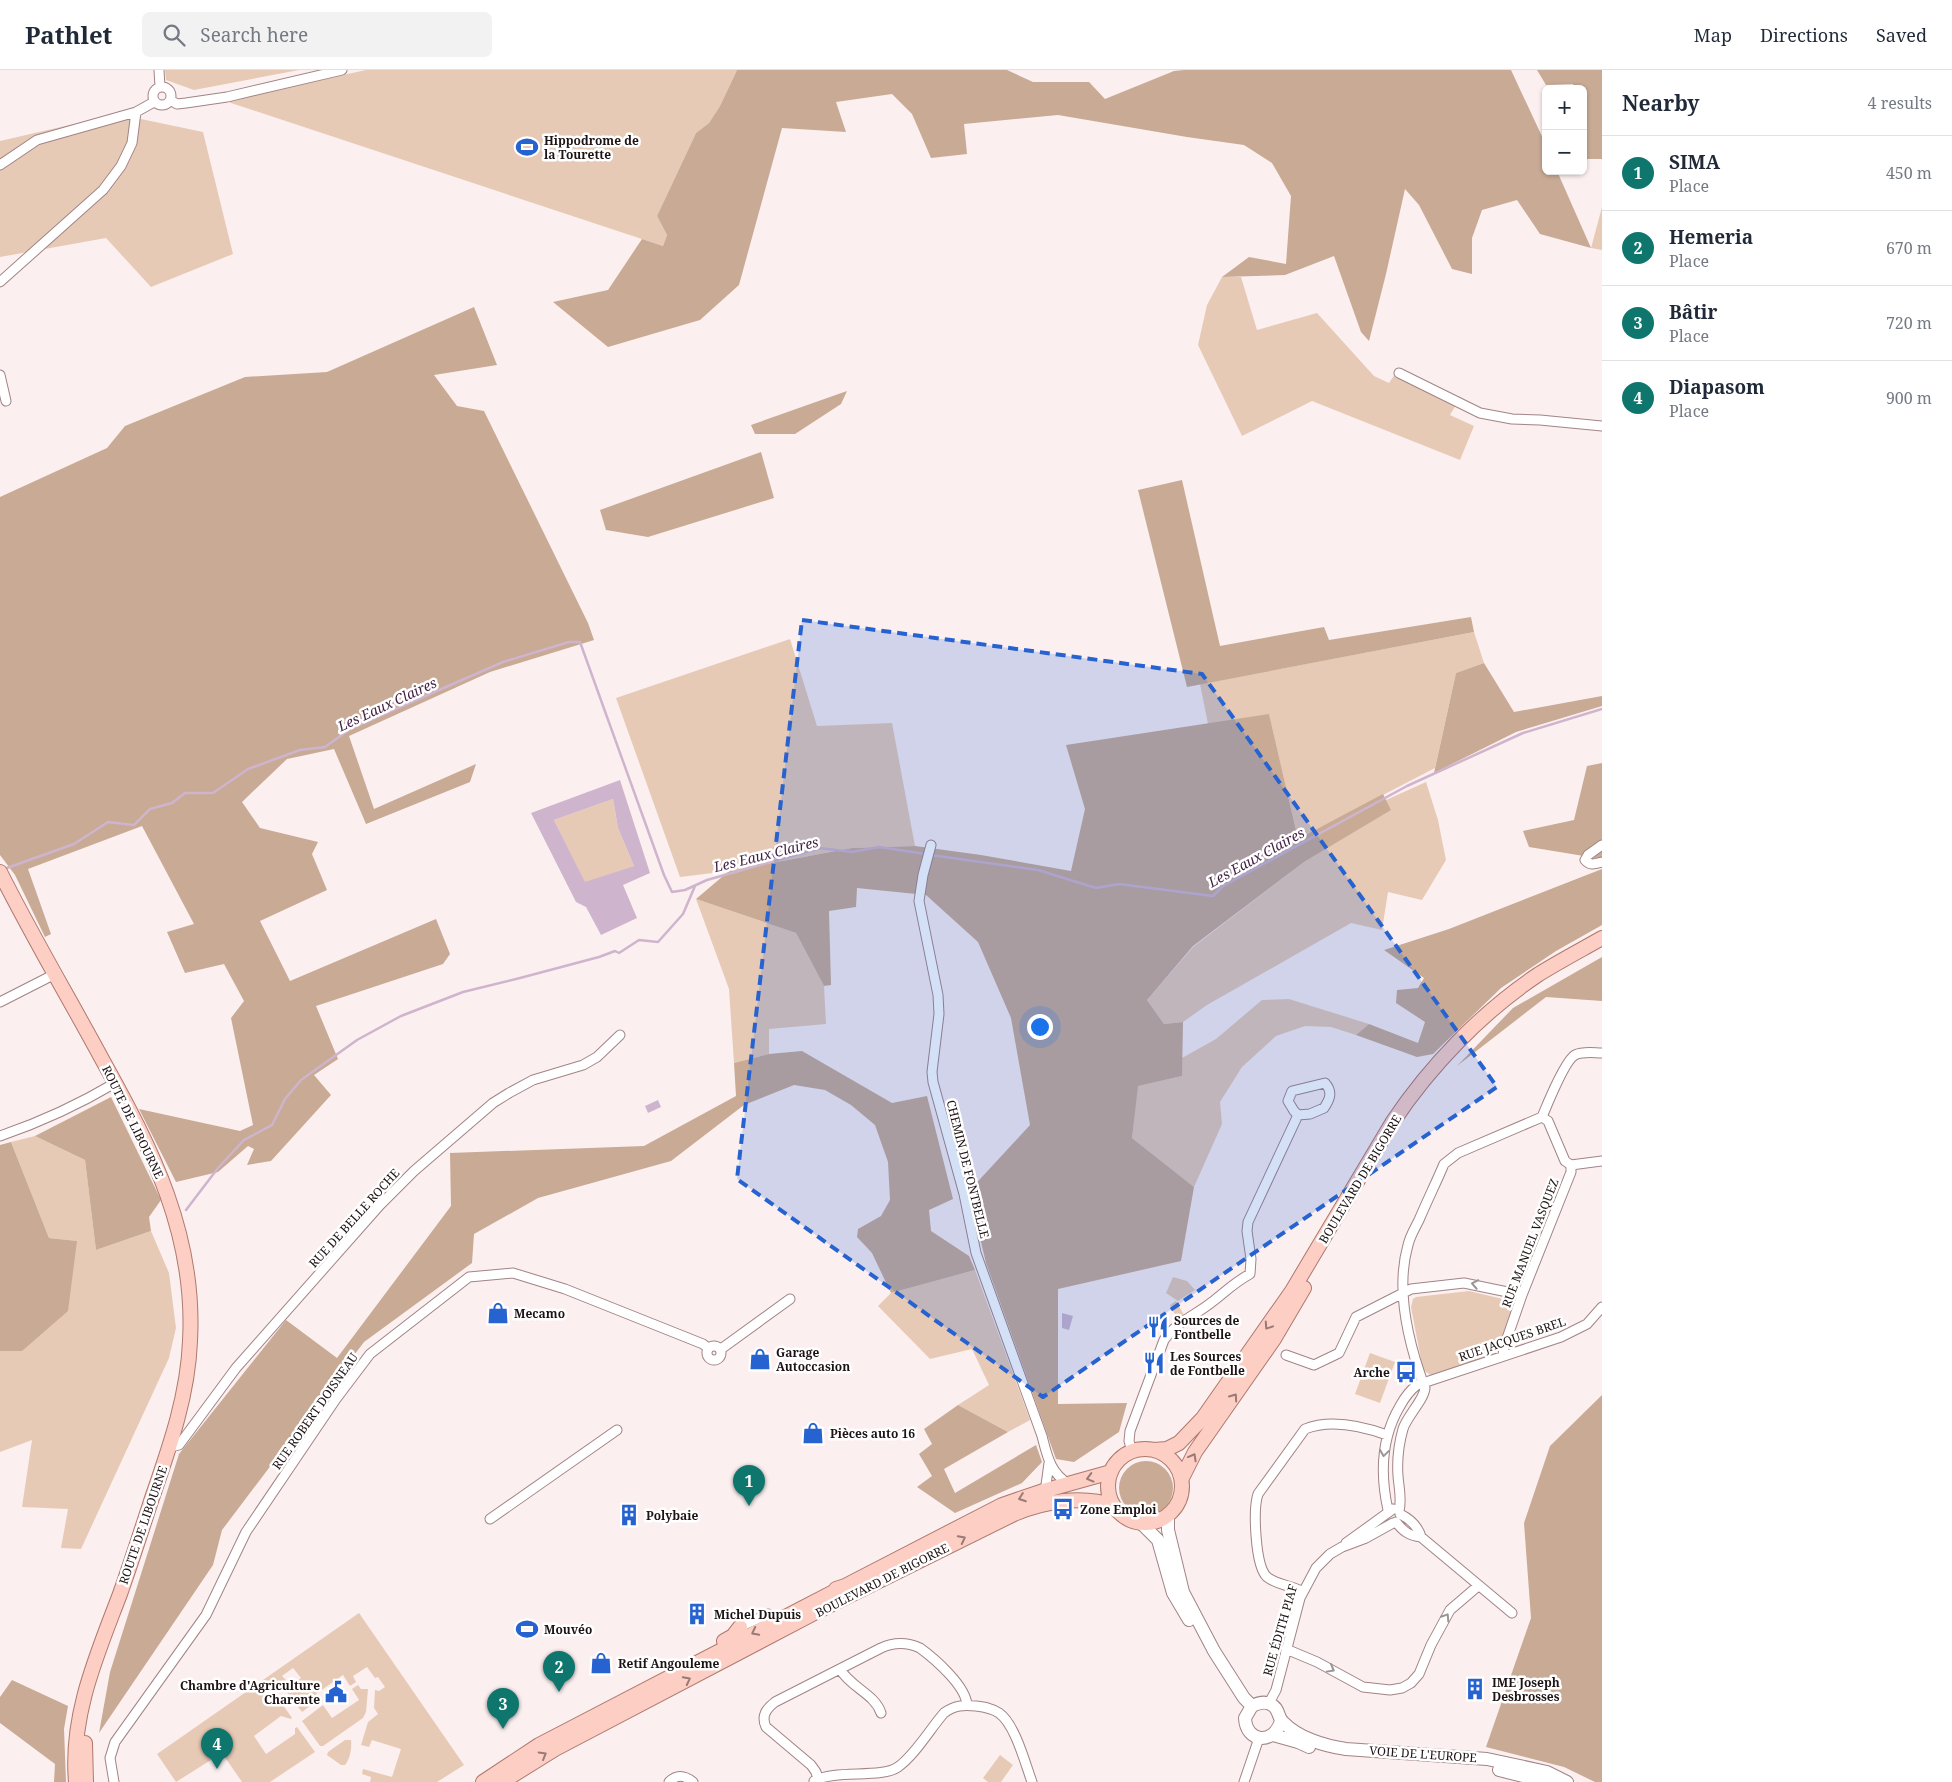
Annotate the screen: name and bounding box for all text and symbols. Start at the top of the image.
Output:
search box [142,12,492,57]
text: Pathlet [25,18,112,51]
icon: search [160,21,188,49]
text: Search here [200,22,308,48]
text: Map [1694,23,1732,47]
text: Directions [1760,23,1848,47]
text: Saved [1876,23,1927,47]
map controls [1542,85,1587,175]
button: + [1542,85,1587,130]
text: Nearby [1622,89,1700,117]
text: 4 results [1868,92,1932,114]
button: − [1542,130,1587,175]
place label: Hippodrome de la Tourette [544,132,639,163]
sports icon: Hippodrome de la Tourette [514,134,540,160]
text: SIMA [1669,149,1720,175]
text: 1 [1633,162,1643,184]
text: 450 m [1886,162,1932,184]
text: Place [1669,175,1709,197]
text: Hemeria [1669,224,1753,250]
text: 2 [1633,237,1643,259]
text: 670 m [1886,237,1932,259]
text: Place [1669,250,1709,272]
text: Bâtir [1669,299,1718,325]
text: 3 [1633,312,1643,334]
text: 720 m [1886,312,1932,334]
text: Place [1669,325,1709,347]
text: Diapasom [1669,374,1765,400]
text: 4 [1633,387,1643,409]
text: 900 m [1886,387,1932,409]
text: Place [1669,400,1709,422]
water label: Les Eaux Claires [333,672,440,736]
water label: Les Eaux Claires [1204,822,1308,892]
water label: Les Eaux Claires [711,832,821,876]
your location [1027,1014,1053,1040]
street label: ROUTE DE LIBOURNE [98,1062,168,1182]
street label: CHEMIN DE FONTBELLE [943,1098,993,1240]
street label: BOULEVARD DE BIGORRE [1315,1111,1405,1247]
street label: RUE DE BELLE ROCHE [305,1165,403,1271]
street label: RUE MANUEL VASQUEZ [1498,1176,1562,1310]
one-way arrow [1470,1280,1479,1290]
shop icon: Mecamo [485,1300,511,1326]
place label: Mecamo [514,1305,565,1322]
place label: Sources de Fontbelle [1174,1312,1239,1343]
street label: RUE JACQUES BREL [1456,1313,1568,1365]
restaurant icon: Sources de Fontbelle [1145,1314,1171,1340]
one-way arrow [1265,1321,1274,1330]
place label: Garage Autoccasion [776,1344,850,1375]
shop icon: Garage Autoccasion [747,1346,773,1372]
place label: Les Sources de Fontbelle [1170,1348,1245,1379]
street label: RUE ROBERT DOISNEAU [268,1349,362,1473]
restaurant icon: Les Sources de Fontbelle [1141,1350,1167,1376]
bus stop icon: Arche [1393,1359,1419,1385]
place label: Arche [1353,1364,1390,1381]
one-way arrow [1228,1393,1237,1403]
shop icon: Pièces auto 16 [800,1420,826,1446]
place label: Pièces auto 16 [830,1425,915,1442]
one-way arrow [1379,1449,1390,1457]
one-way arrow [1187,1453,1197,1462]
street label: ROUTE DE LIBOURNE [115,1464,171,1586]
pin: 1 [733,1465,765,1506]
one-way arrow [1086,1473,1094,1483]
one-way arrow [1018,1492,1027,1502]
bus stop icon: Zone Emploi [1050,1496,1076,1522]
place label: Zone Emploi [1080,1501,1157,1518]
building icon: Polybaie [616,1502,642,1528]
place label: Polybaie [646,1507,698,1524]
one-way arrow [956,1535,965,1545]
street label: BOULEVARD DE BIGORRE [812,1539,952,1621]
street label: RUE ÉDITH PIAF [1259,1582,1301,1678]
building icon: Michel Dupuis [684,1601,710,1627]
place label: Michel Dupuis [714,1606,801,1623]
one-way arrow [1440,1613,1450,1622]
sports icon: Mouvéo [514,1616,540,1642]
place label: Mouvéo [544,1621,592,1638]
one-way arrow [751,1626,760,1636]
shop icon: Retif Angouleme [588,1650,614,1676]
pin: 2 [543,1651,575,1692]
place label: Retif Angouleme [618,1655,720,1672]
one-way arrow [1325,1663,1334,1673]
place label: IME Joseph Desbrosses [1492,1674,1560,1705]
one-way arrow [682,1676,691,1686]
building icon: IME Joseph Desbrosses [1462,1676,1488,1702]
place label: Chambre d'Agriculture Charente [180,1677,320,1708]
public building icon: Chambre d'Agriculture Charente [323,1679,349,1705]
pin: 3 [487,1688,519,1729]
pin: 4 [201,1728,233,1769]
street label: VOIE DE L'EUROPE [1369,1742,1477,1766]
one-way arrow [538,1752,547,1762]

